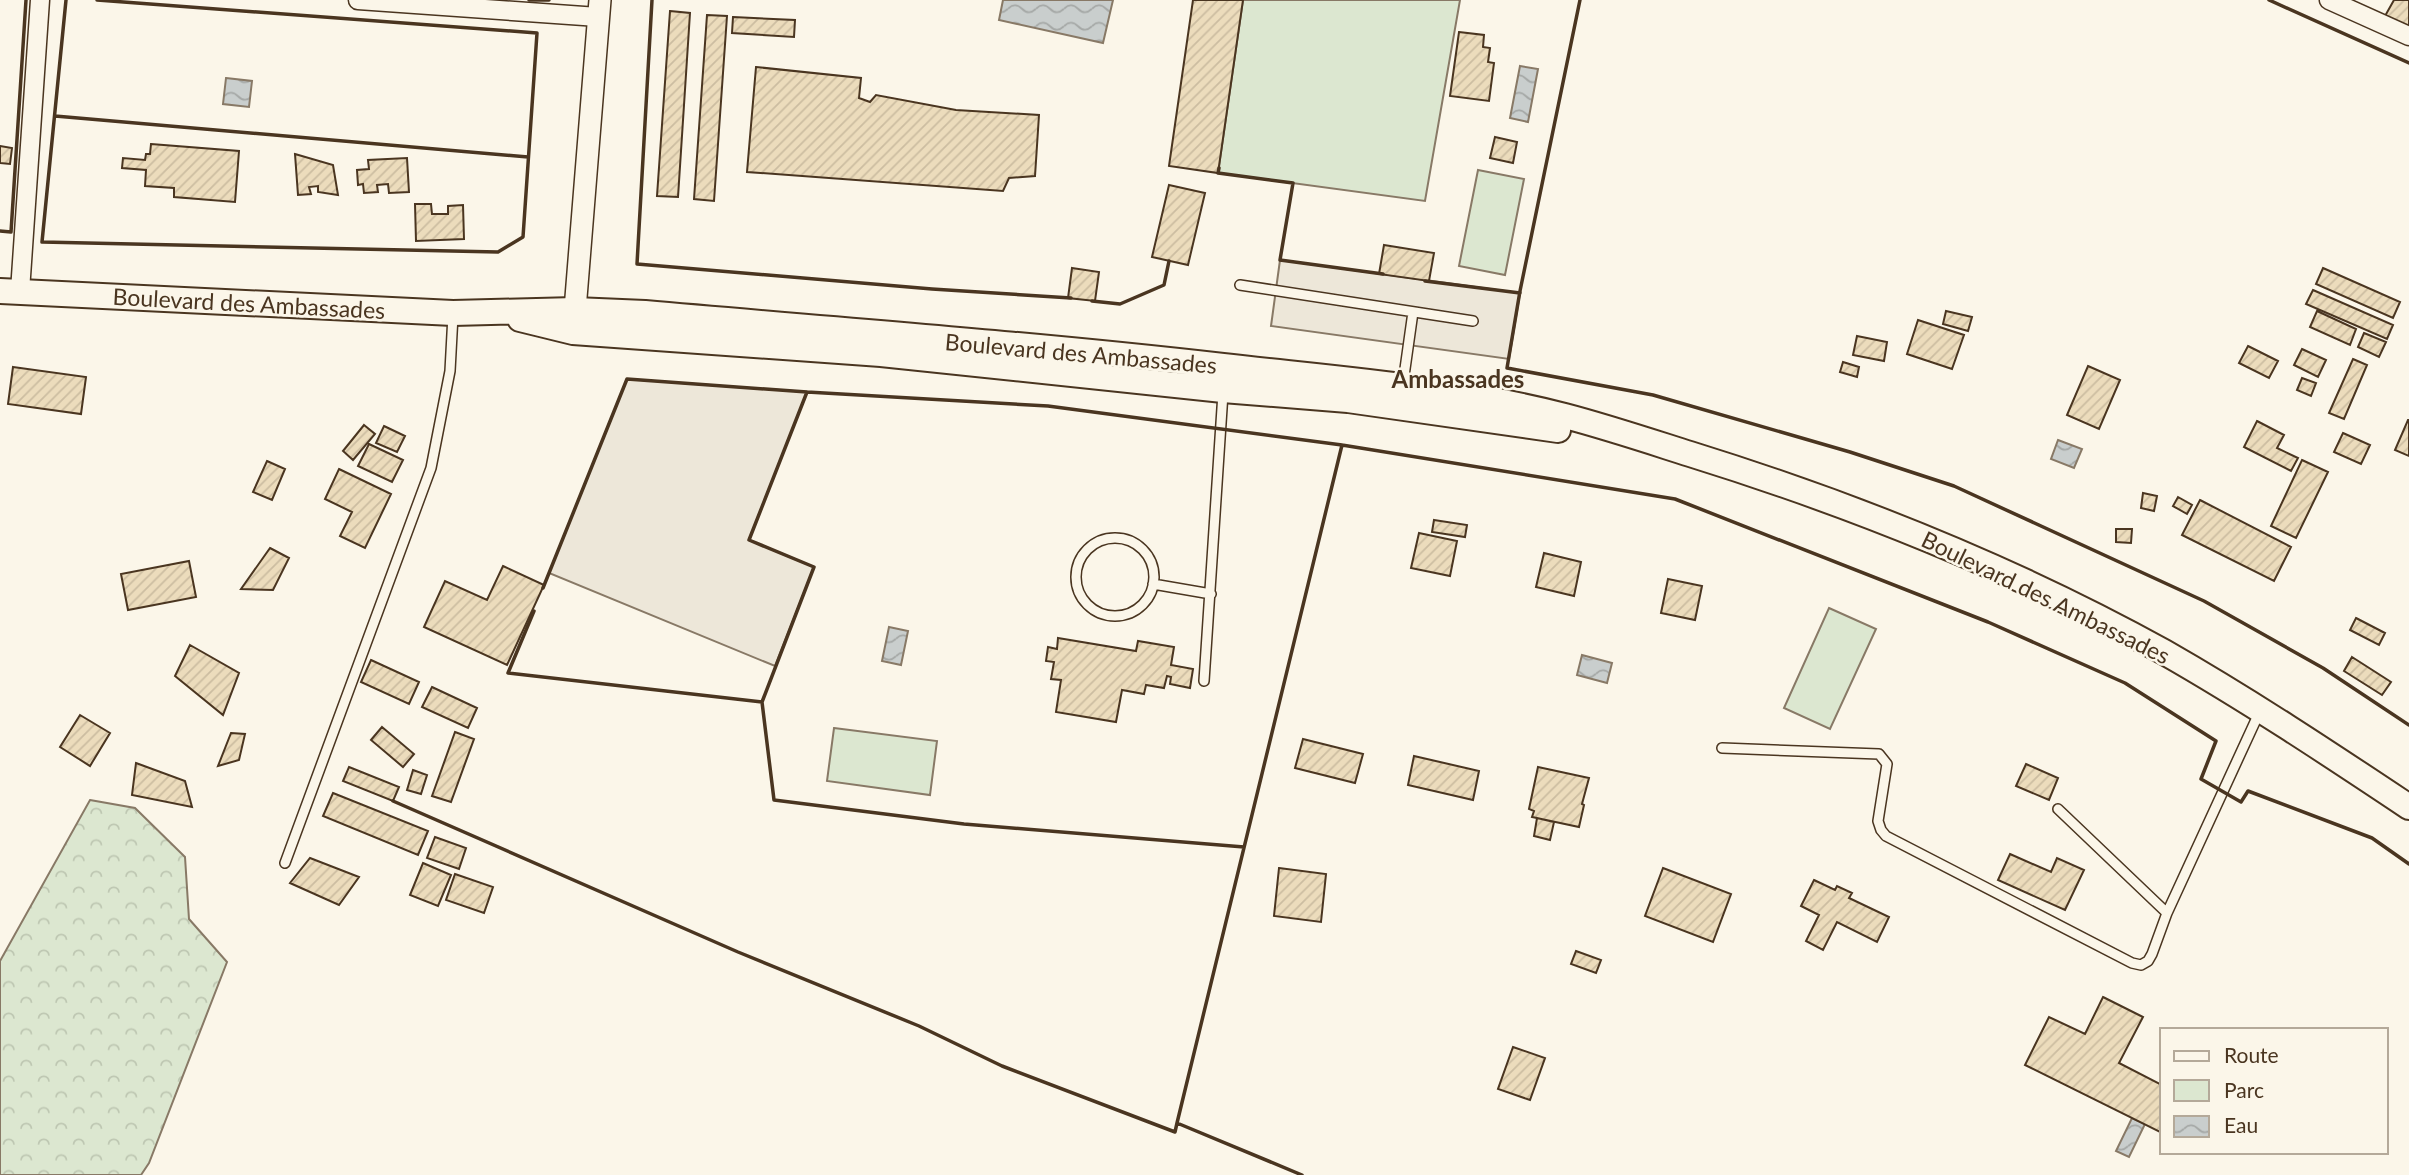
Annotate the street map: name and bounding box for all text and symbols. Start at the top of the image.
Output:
street label: Boulevard des Ambassades [112,282,386,324]
street label: Boulevard des Ambassades [944,327,1218,379]
district label: Ambassades [1391,364,1524,393]
street label: Boulevard des Ambassades [1917,525,2175,669]
legend [2160,1028,2388,1154]
text: Route [2224,1042,2279,1067]
text: Parc [2224,1077,2264,1102]
text: Eau [2224,1112,2258,1137]

